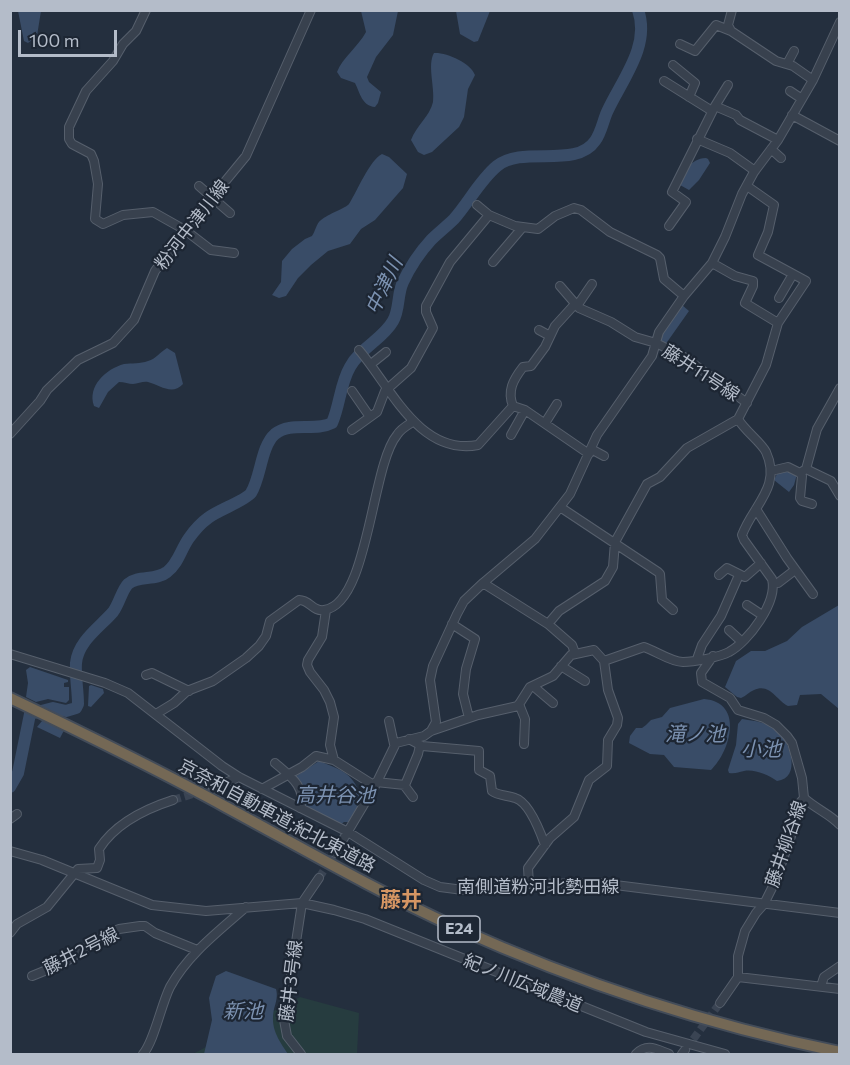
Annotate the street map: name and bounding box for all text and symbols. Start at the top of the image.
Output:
scale bar [21,18,120,56]
text: 100 m [29,29,79,51]
street label: 粉河中津川線 [150,176,234,274]
water label: 中津川 [360,254,408,318]
street label: 藤井11号線 [658,340,744,406]
water label: 滝ノ池 [665,722,725,746]
water label: 小池 [741,737,781,761]
street label: 京奈和自動車道;紀北東道路 [175,755,379,877]
water label: 高井谷池 [295,783,375,807]
street label: 藤井柳谷線 [761,798,811,890]
street label: 南側道粉河北勢田線 [457,876,619,898]
district label: 藤井 [380,887,422,913]
road number: E24 [438,916,480,942]
street label: 藤井2号線 [40,923,122,979]
street label: 藤井3号線 [275,939,307,1023]
street label: 紀ノ川広域農道 [461,949,585,1017]
water label: 新池 [223,999,263,1023]

